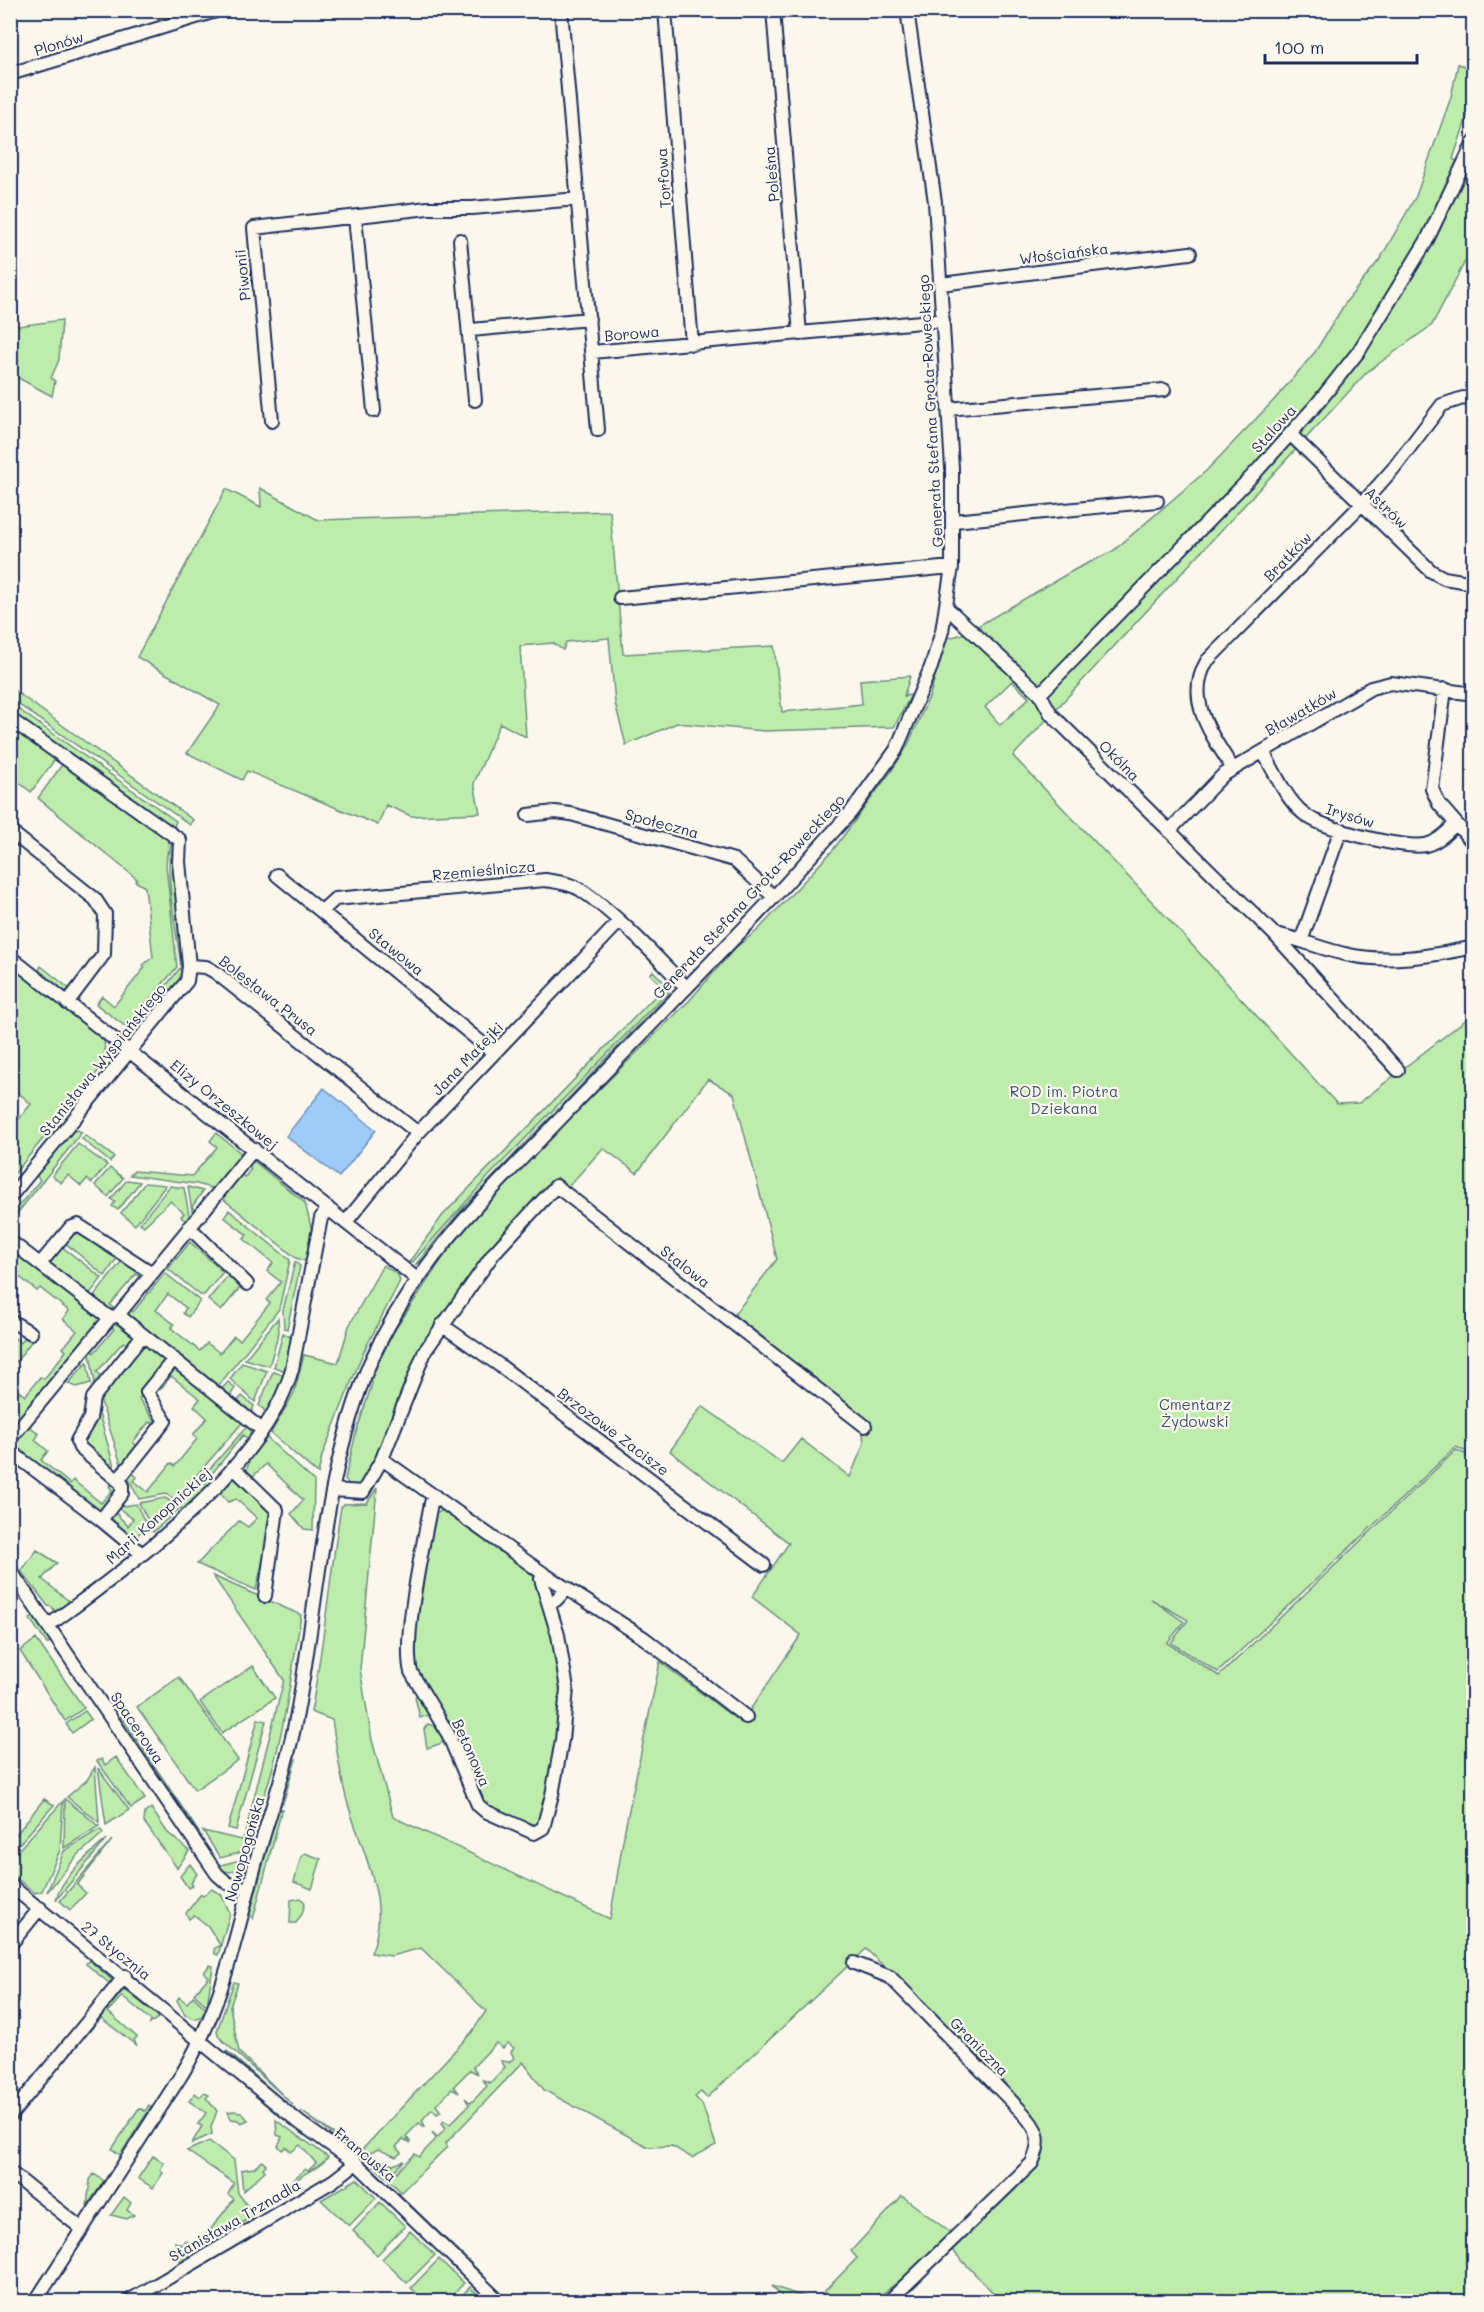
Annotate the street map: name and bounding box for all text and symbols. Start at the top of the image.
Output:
street label: Plonów [32,26,86,60]
scale bar [1265,27,1416,65]
text: 100 m [1274,35,1324,59]
street label: Poleśna [759,145,783,203]
street label: Torfowa [651,147,675,209]
street label: Włościańska [1018,238,1110,268]
street label: Piwonii [229,248,255,302]
street label: Generała Stefana Grota-Roweckiego [913,274,947,548]
street label: Borowa [603,321,660,345]
street label: Stalowa [1246,400,1300,457]
street label: Astrów [1361,482,1412,533]
street label: Bratków [1259,527,1316,585]
street label: Bławatków [1261,683,1340,740]
street label: Okólna [1095,735,1145,785]
street label: Generała Stefana Grota-Roweckiego [648,790,849,1003]
street label: Irysów [1324,798,1377,832]
street label: Społeczna [623,804,701,842]
street label: Rzemieślnicza [431,856,536,884]
street label: Stawowa [365,923,429,980]
street label: Bolesława Prusa [215,950,322,1040]
street label: Stanisława Wyspiańskiego [34,979,170,1140]
street label: Jana Matejki [427,1017,507,1099]
street label: Elizy Orzeszkowej [166,1054,283,1154]
park label: ROD im. Piotra Dziekana [1010,1081,1118,1118]
street label: Stalowa [657,1240,715,1292]
street label: Brzozowe Zacisze [554,1383,673,1480]
park label: Cmentarz Żydowski [1159,1394,1231,1431]
street label: Marii Konopnickiej [101,1462,216,1568]
street label: Spacerowa [106,1688,169,1767]
street label: Betonowa [448,1716,496,1790]
street label: Nowopogońska [219,1794,269,1904]
street label: 27 Stycznia [78,1916,155,1984]
street label: Graniczna [946,2012,1014,2080]
street label: Francuska [330,2122,401,2186]
street label: Stanisława Trznadla [165,2174,304,2266]

